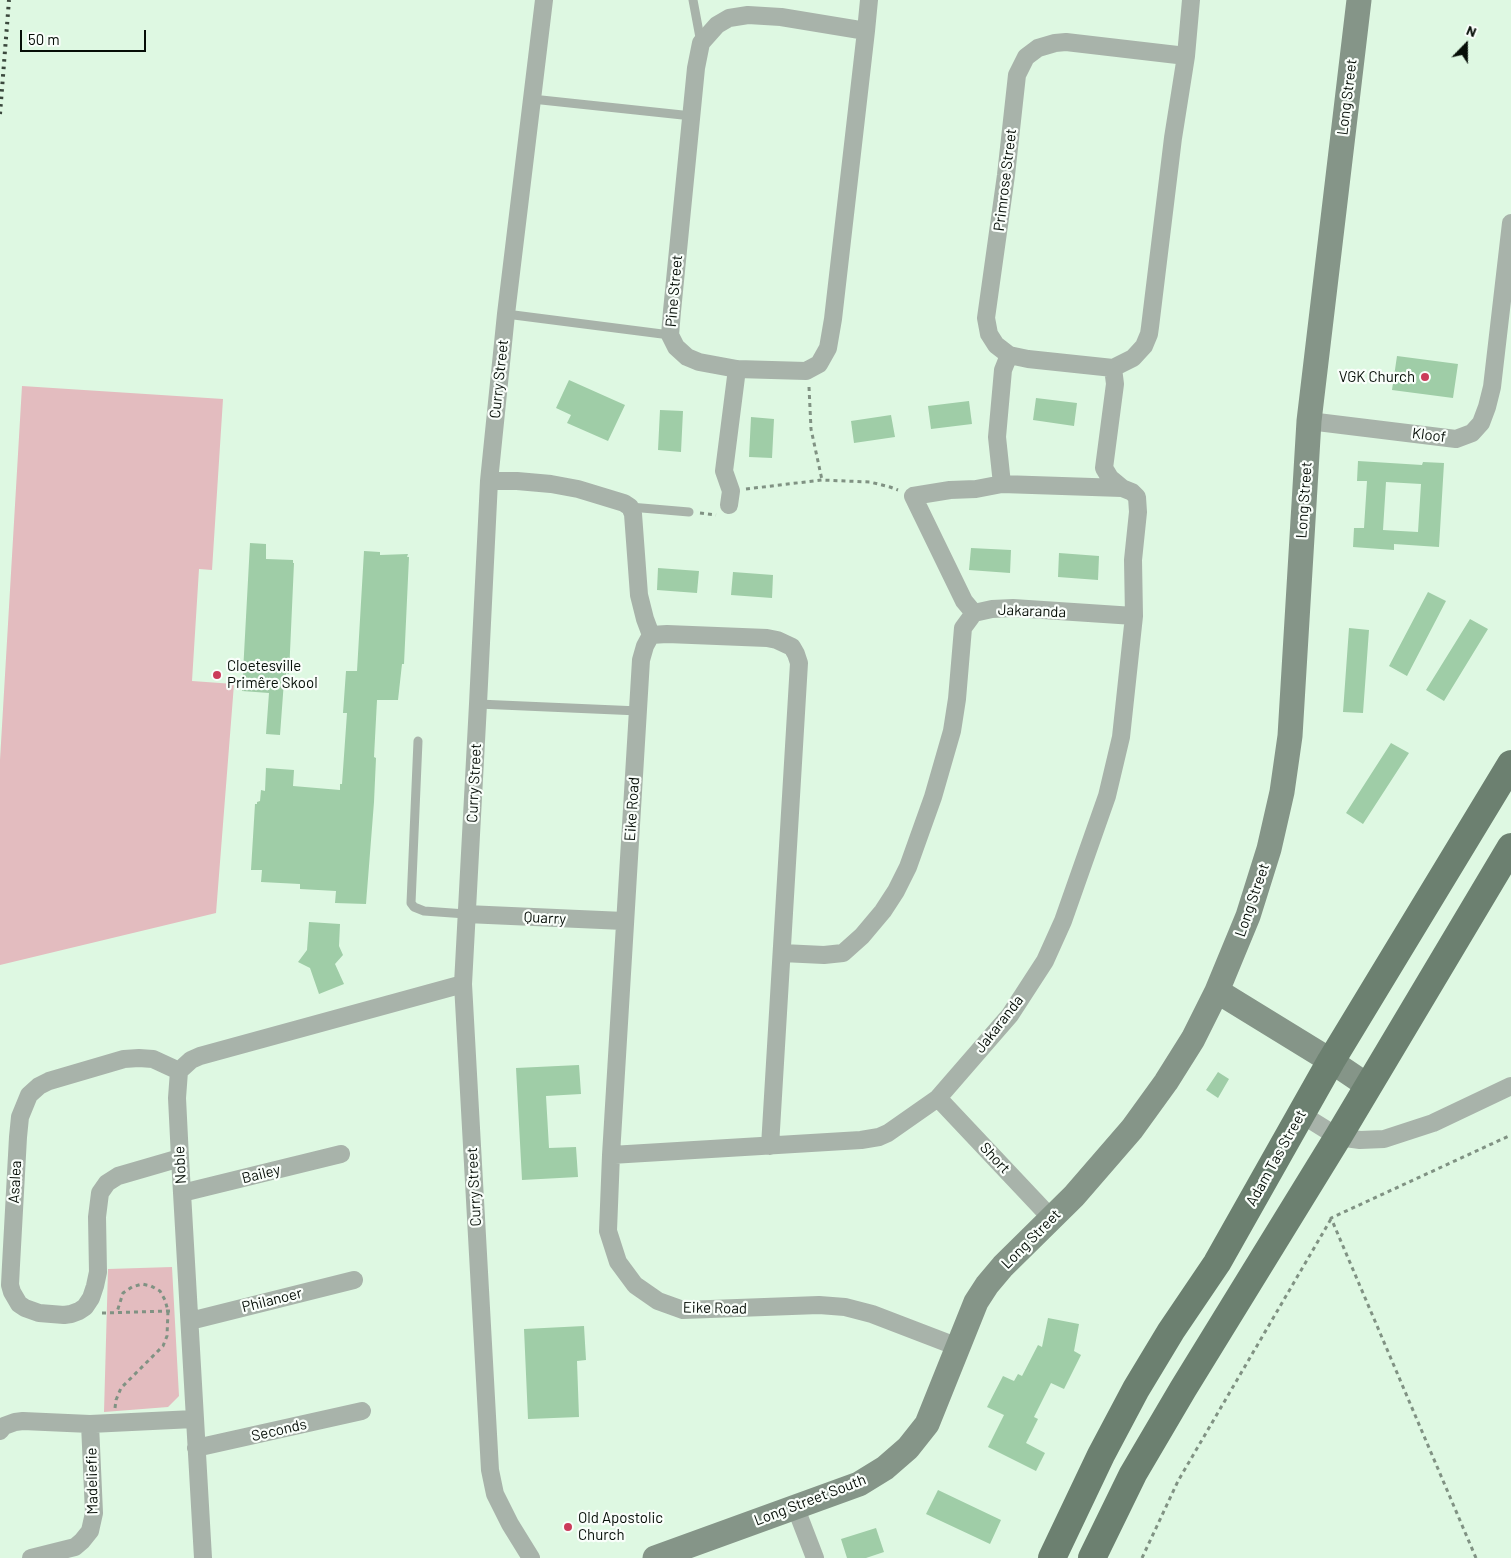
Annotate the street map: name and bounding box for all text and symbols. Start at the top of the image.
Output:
scale bar [22,20,149,52]
north arrow [1441,20,1491,70]
text: N [1464,21,1479,40]
text: 50 m [28,30,60,48]
street label: Long Street [1333,58,1361,136]
street label: Primrose Street [990,128,1020,232]
street label: Pine Street [662,254,686,328]
street label: Curry Street [486,339,512,419]
place label: VGK Church [1339,368,1415,386]
marker: VGK Church [1419,371,1431,383]
street label: Kloof [1411,424,1447,446]
street label: Long Street [1292,461,1316,539]
street label: Jakaranda [998,601,1066,621]
place label: Cloetesville Primêre Skool [227,657,318,692]
marker: Cloetesville Primêre Skool [211,669,223,681]
street label: Curry Street [463,743,485,823]
street label: Eike Road [621,776,643,842]
street label: Long Street [1231,861,1273,939]
street label: Quarry [523,908,567,928]
street label: Jakaranda [971,992,1027,1056]
street label: Adam Tas Street [1242,1107,1310,1209]
street label: Short [976,1139,1014,1177]
street label: Noble [170,1146,190,1184]
street label: Curry Street [463,1147,485,1227]
street label: Asalea [5,1160,25,1204]
street label: Bailey [240,1161,282,1187]
street label: Long Street [997,1205,1065,1273]
street label: Philanoer [240,1284,304,1316]
street label: Eike Road [683,1298,747,1318]
street label: Seconds [250,1415,308,1445]
street label: Madeliefie [82,1447,102,1515]
street label: Long Street South [752,1470,868,1530]
place label: Old Apostolic Church [578,1509,663,1544]
marker: Old Apostolic Church [562,1521,574,1533]

